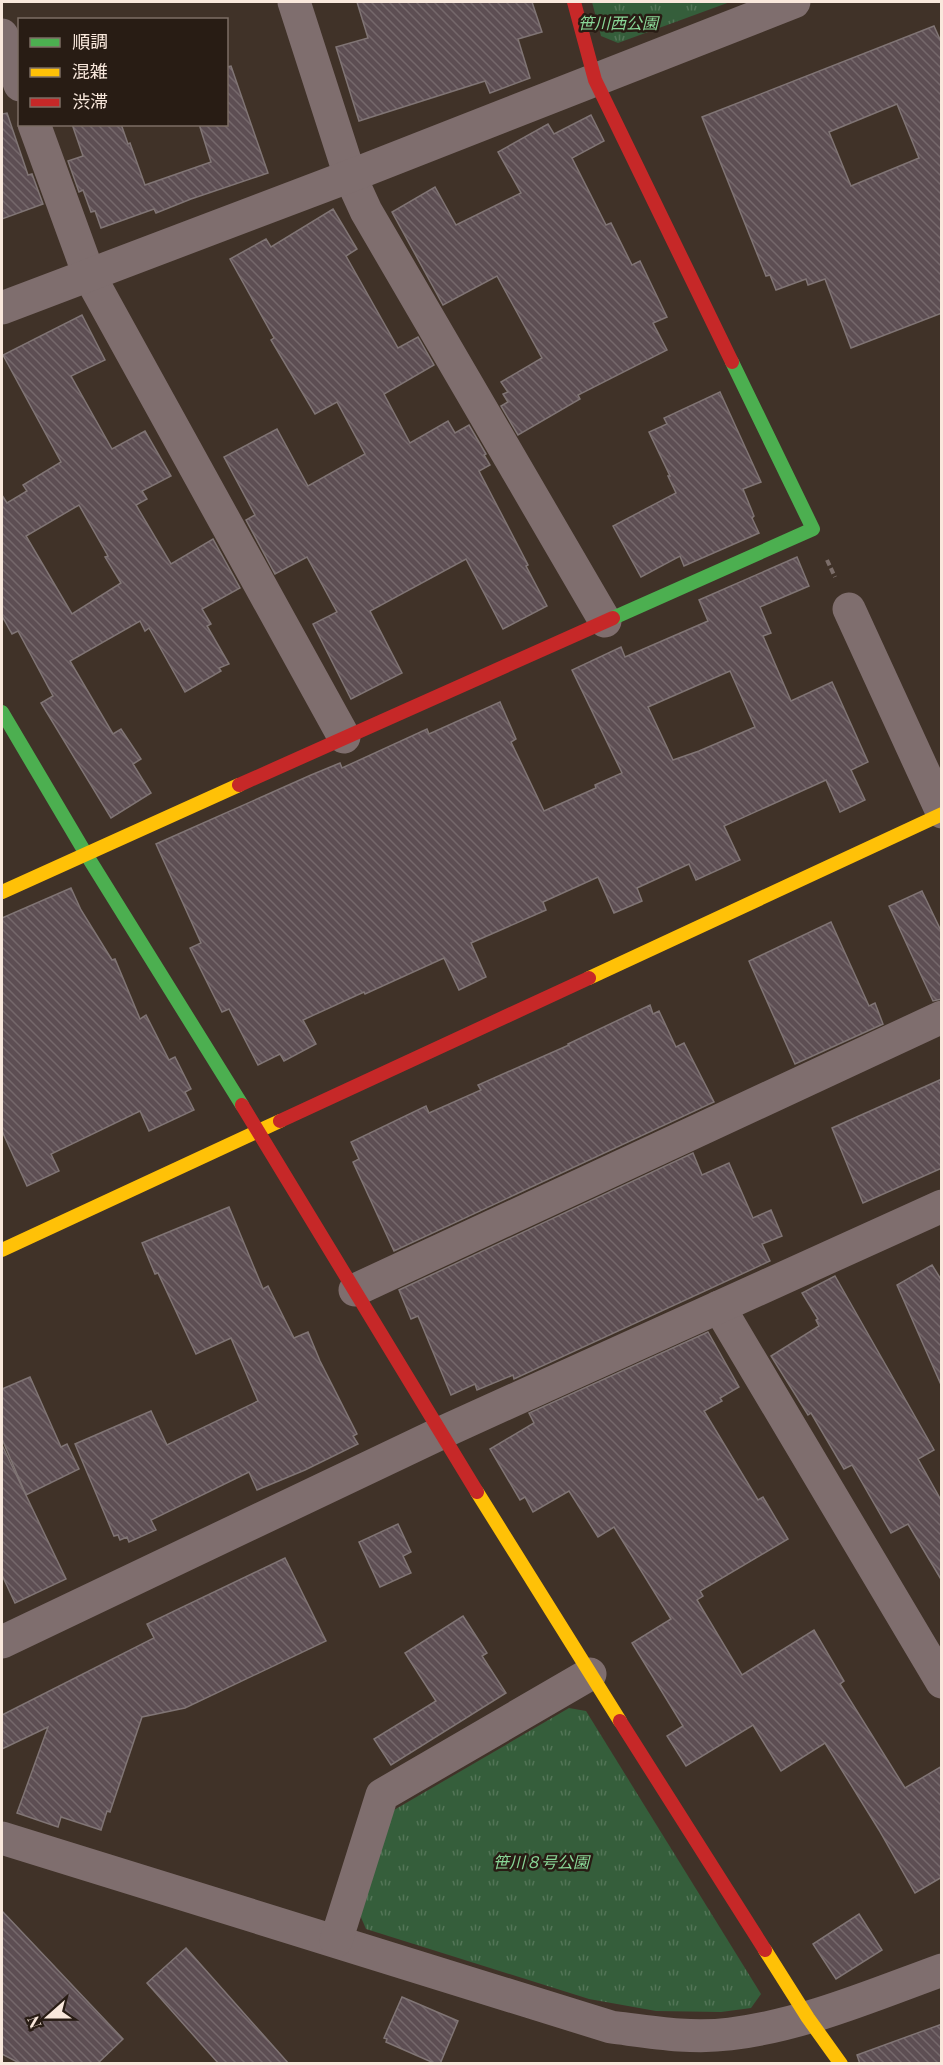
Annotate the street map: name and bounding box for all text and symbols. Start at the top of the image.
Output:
park label: 笹川西公園 [578,12,660,33]
legend [18,18,228,126]
text: 順調 [72,29,108,53]
text: 混雑 [72,59,108,83]
text: 渋滞 [72,89,108,113]
park label: 笹川８号公園 [493,1851,591,1872]
north arrow [18,1987,78,2047]
text: N [21,2013,45,2032]

